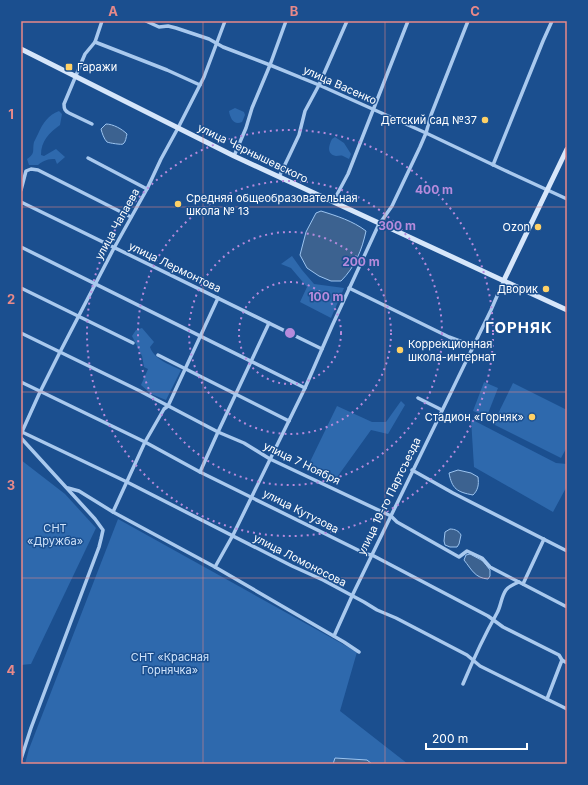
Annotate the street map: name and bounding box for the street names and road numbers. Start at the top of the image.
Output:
street label: улица Васенко [301,62,379,108]
street label: улица Чернышевского [195,120,311,186]
street label: улица Чапаева [92,186,142,262]
street label: улица Лермонтова [126,239,224,295]
street label: улица 19-го Партсъезда [354,435,424,557]
street label: улица 7 Ноября [261,438,343,488]
street label: улица Кутузова [261,486,341,536]
street label: улица Ломоносова [251,530,349,590]

